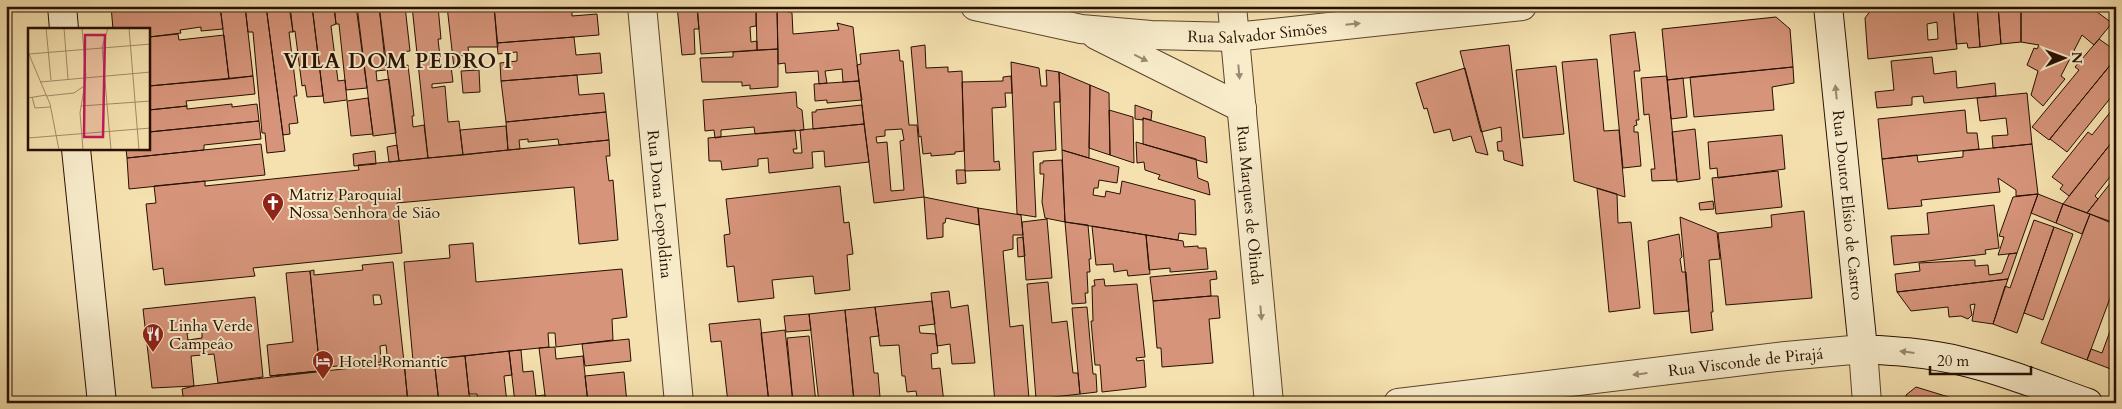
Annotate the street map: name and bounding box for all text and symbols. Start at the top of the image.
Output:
street label: Rua Salvador Simões [1187,17,1328,49]
one-way arrow [1346,20,1362,28]
inset map [28,28,150,150]
north arrow [2040,32,2090,82]
district label: VILA DOM PEDRO I [283,47,513,76]
text: N [2067,52,2086,64]
one-way arrow [1134,54,1148,62]
one-way arrow [1235,65,1243,81]
one-way arrow [1832,83,1840,99]
street label: Rua Doutor Elísio de Castro [1827,109,1868,301]
street label: Rua Marques de Olinda [1231,124,1268,286]
street label: Rua Dona Leopoldina [642,129,677,279]
place label: Matriz Paroquial Nossa Senhora de Sião [289,184,441,224]
church icon: Matriz Paroquial Nossa Senhora de Sião [261,191,285,222]
one-way arrow [1257,306,1265,322]
place label: Linha Verde Campeâo [169,315,253,355]
restaurant icon: Linha Verde Campeâo [141,322,165,353]
street label: Rua Visconde de Pirajá [1667,343,1824,382]
scale bar [1930,344,2031,376]
one-way arrow [1899,348,1915,356]
hotel icon: Hotel Romantic [311,349,335,380]
place label: Hotel Romantic [339,351,448,373]
text: 20 m [1937,351,1969,371]
one-way arrow [1632,370,1648,378]

